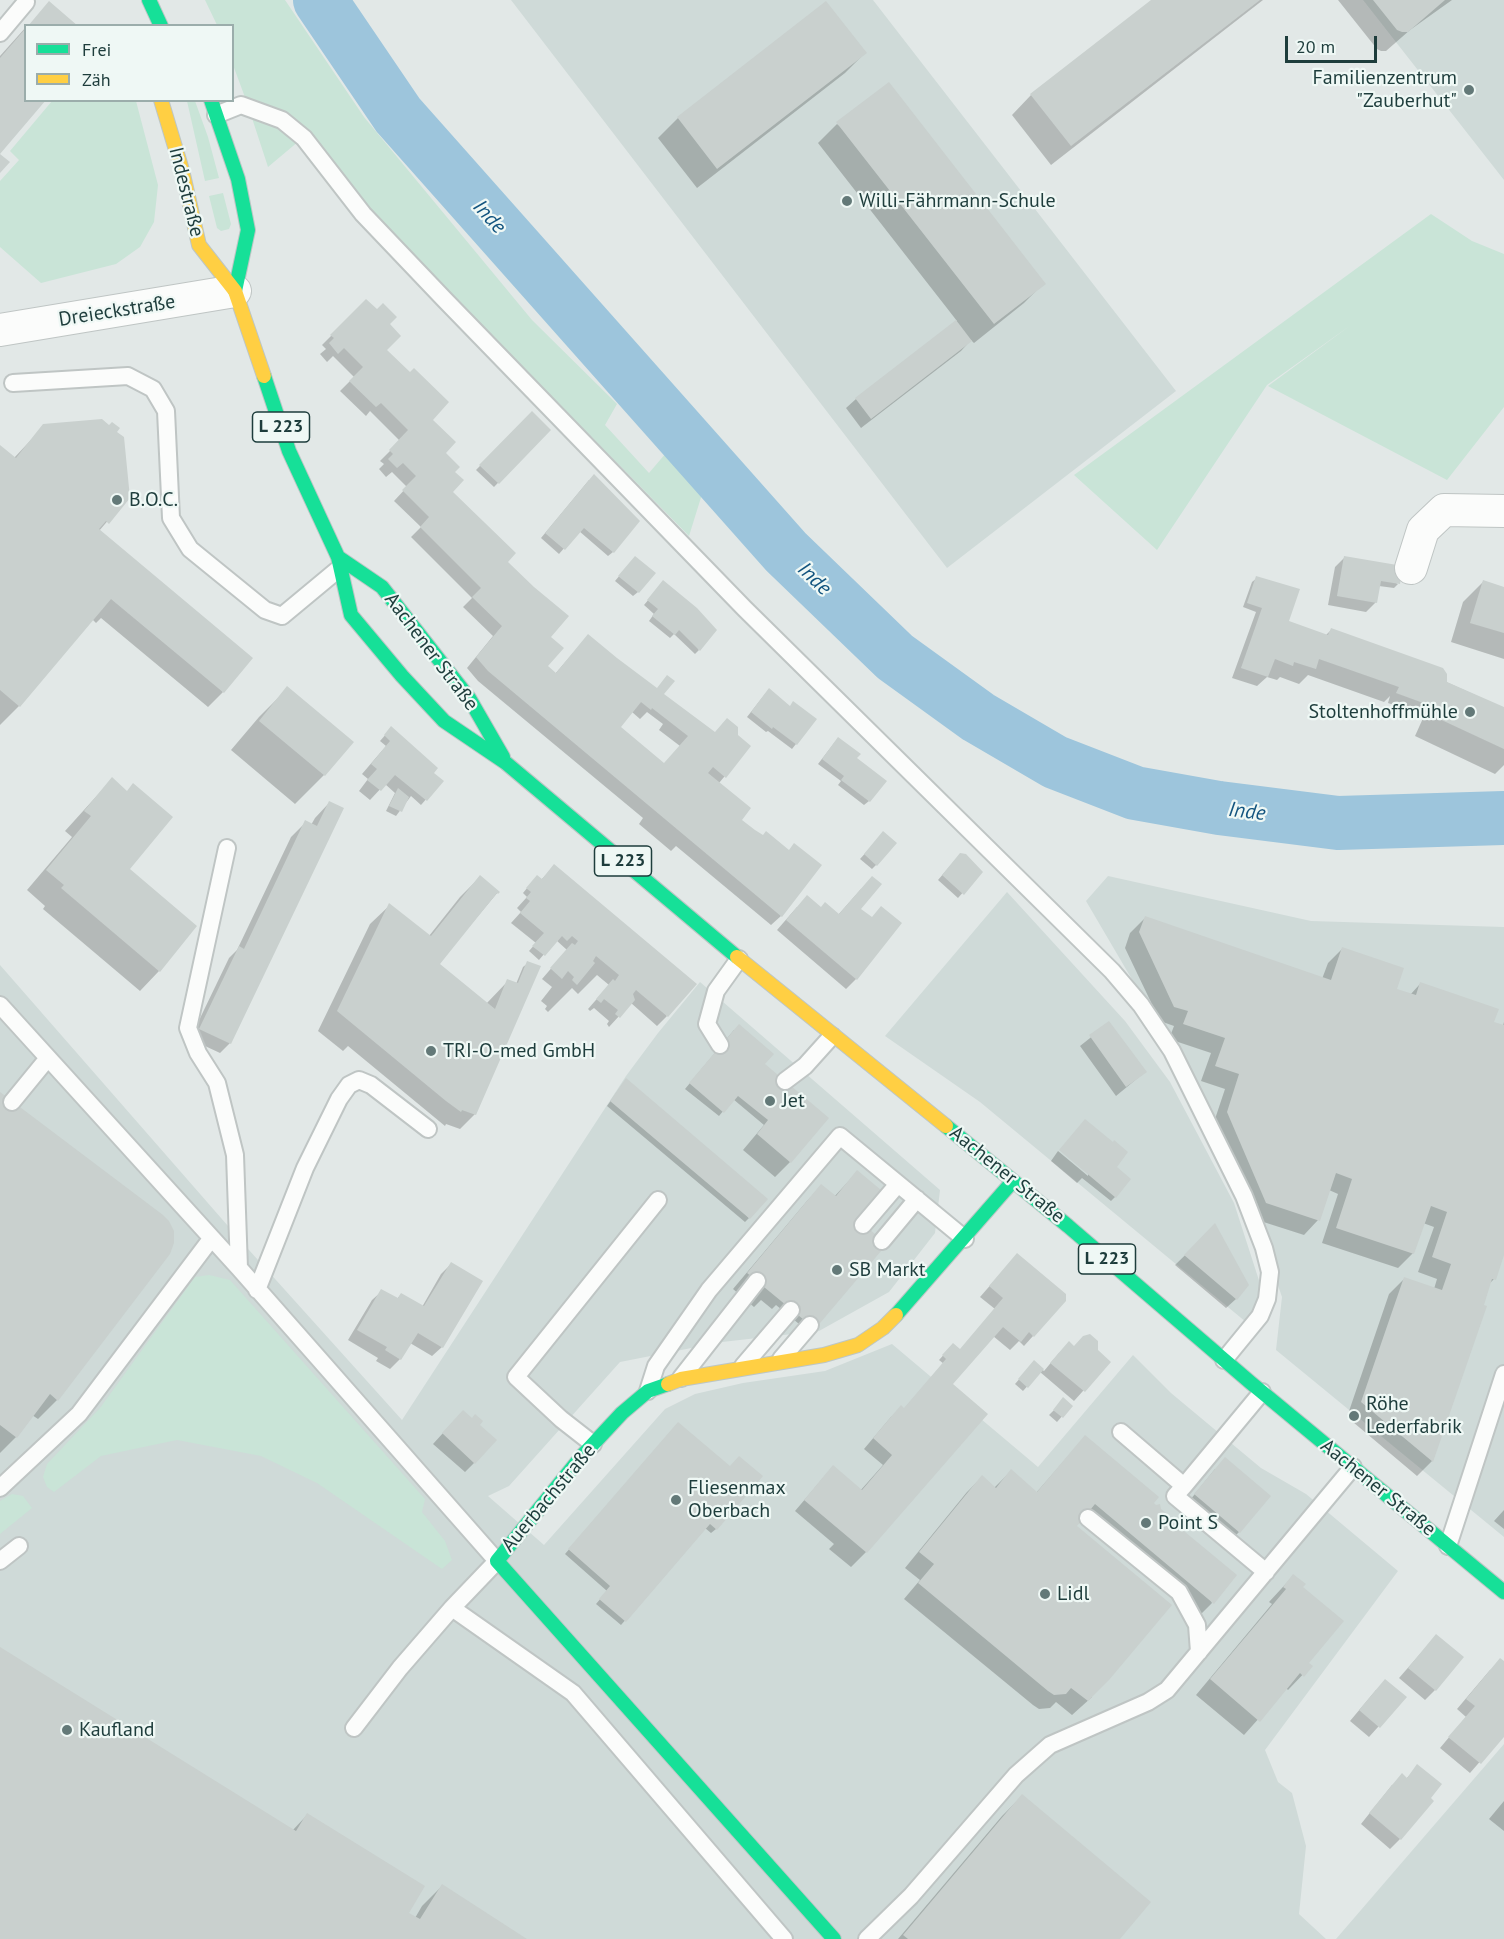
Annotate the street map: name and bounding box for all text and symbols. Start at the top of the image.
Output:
legend [24,24,234,102]
scale bar [1288,24,1380,62]
text: 20 m [1296,35,1335,58]
text: Frei [82,38,111,61]
place label: Familienzentrum "Zauberhut" [1313,66,1457,113]
text: Zäh [82,68,111,91]
marker: Familienzentrum "Zauberhut" [1462,83,1476,97]
street label: Indestraße [163,145,209,239]
place label: Willi-Fährmann-Schule [859,189,1056,213]
marker: Willi-Fährmann-Schule [840,194,854,208]
water label: Inde [467,195,511,239]
street label: Dreieckstraße [57,290,177,332]
road number: L 223 [252,412,310,442]
place label: B.O.C. [129,488,178,512]
marker: B.O.C. [110,493,124,507]
water label: Inde [792,557,836,601]
street label: Aachener Straße [379,588,483,716]
place label: Stoltenhoffmühle [1308,700,1458,724]
marker: Stoltenhoffmühle [1463,705,1477,719]
water label: Inde [1227,797,1267,827]
road number: L 223 [594,846,652,876]
place label: TRI-O-med GmbH [443,1039,595,1063]
marker: TRI-O-med GmbH [424,1044,438,1058]
place label: Jet [782,1089,805,1113]
marker: Jet [763,1094,777,1108]
street label: Aachener Straße [945,1121,1069,1229]
road number: L 223 [1078,1244,1136,1274]
place label: SB Markt [849,1258,926,1282]
marker: SB Markt [830,1263,844,1277]
place label: Röhe Lederfabrik [1366,1392,1462,1439]
marker: Röhe Lederfabrik [1347,1409,1361,1423]
street label: Aachener Straße [1316,1434,1440,1542]
street label: Auerbachstraße [497,1439,601,1557]
place label: Fliesenmax Oberbach [688,1476,786,1523]
marker: Fliesenmax Oberbach [669,1493,683,1507]
place label: Point S [1158,1511,1218,1535]
marker: Point S [1139,1516,1153,1530]
place label: Lidl [1057,1582,1089,1606]
marker: Lidl [1038,1587,1052,1601]
place label: Kaufland [79,1718,155,1742]
marker: Kaufland [60,1723,74,1737]

